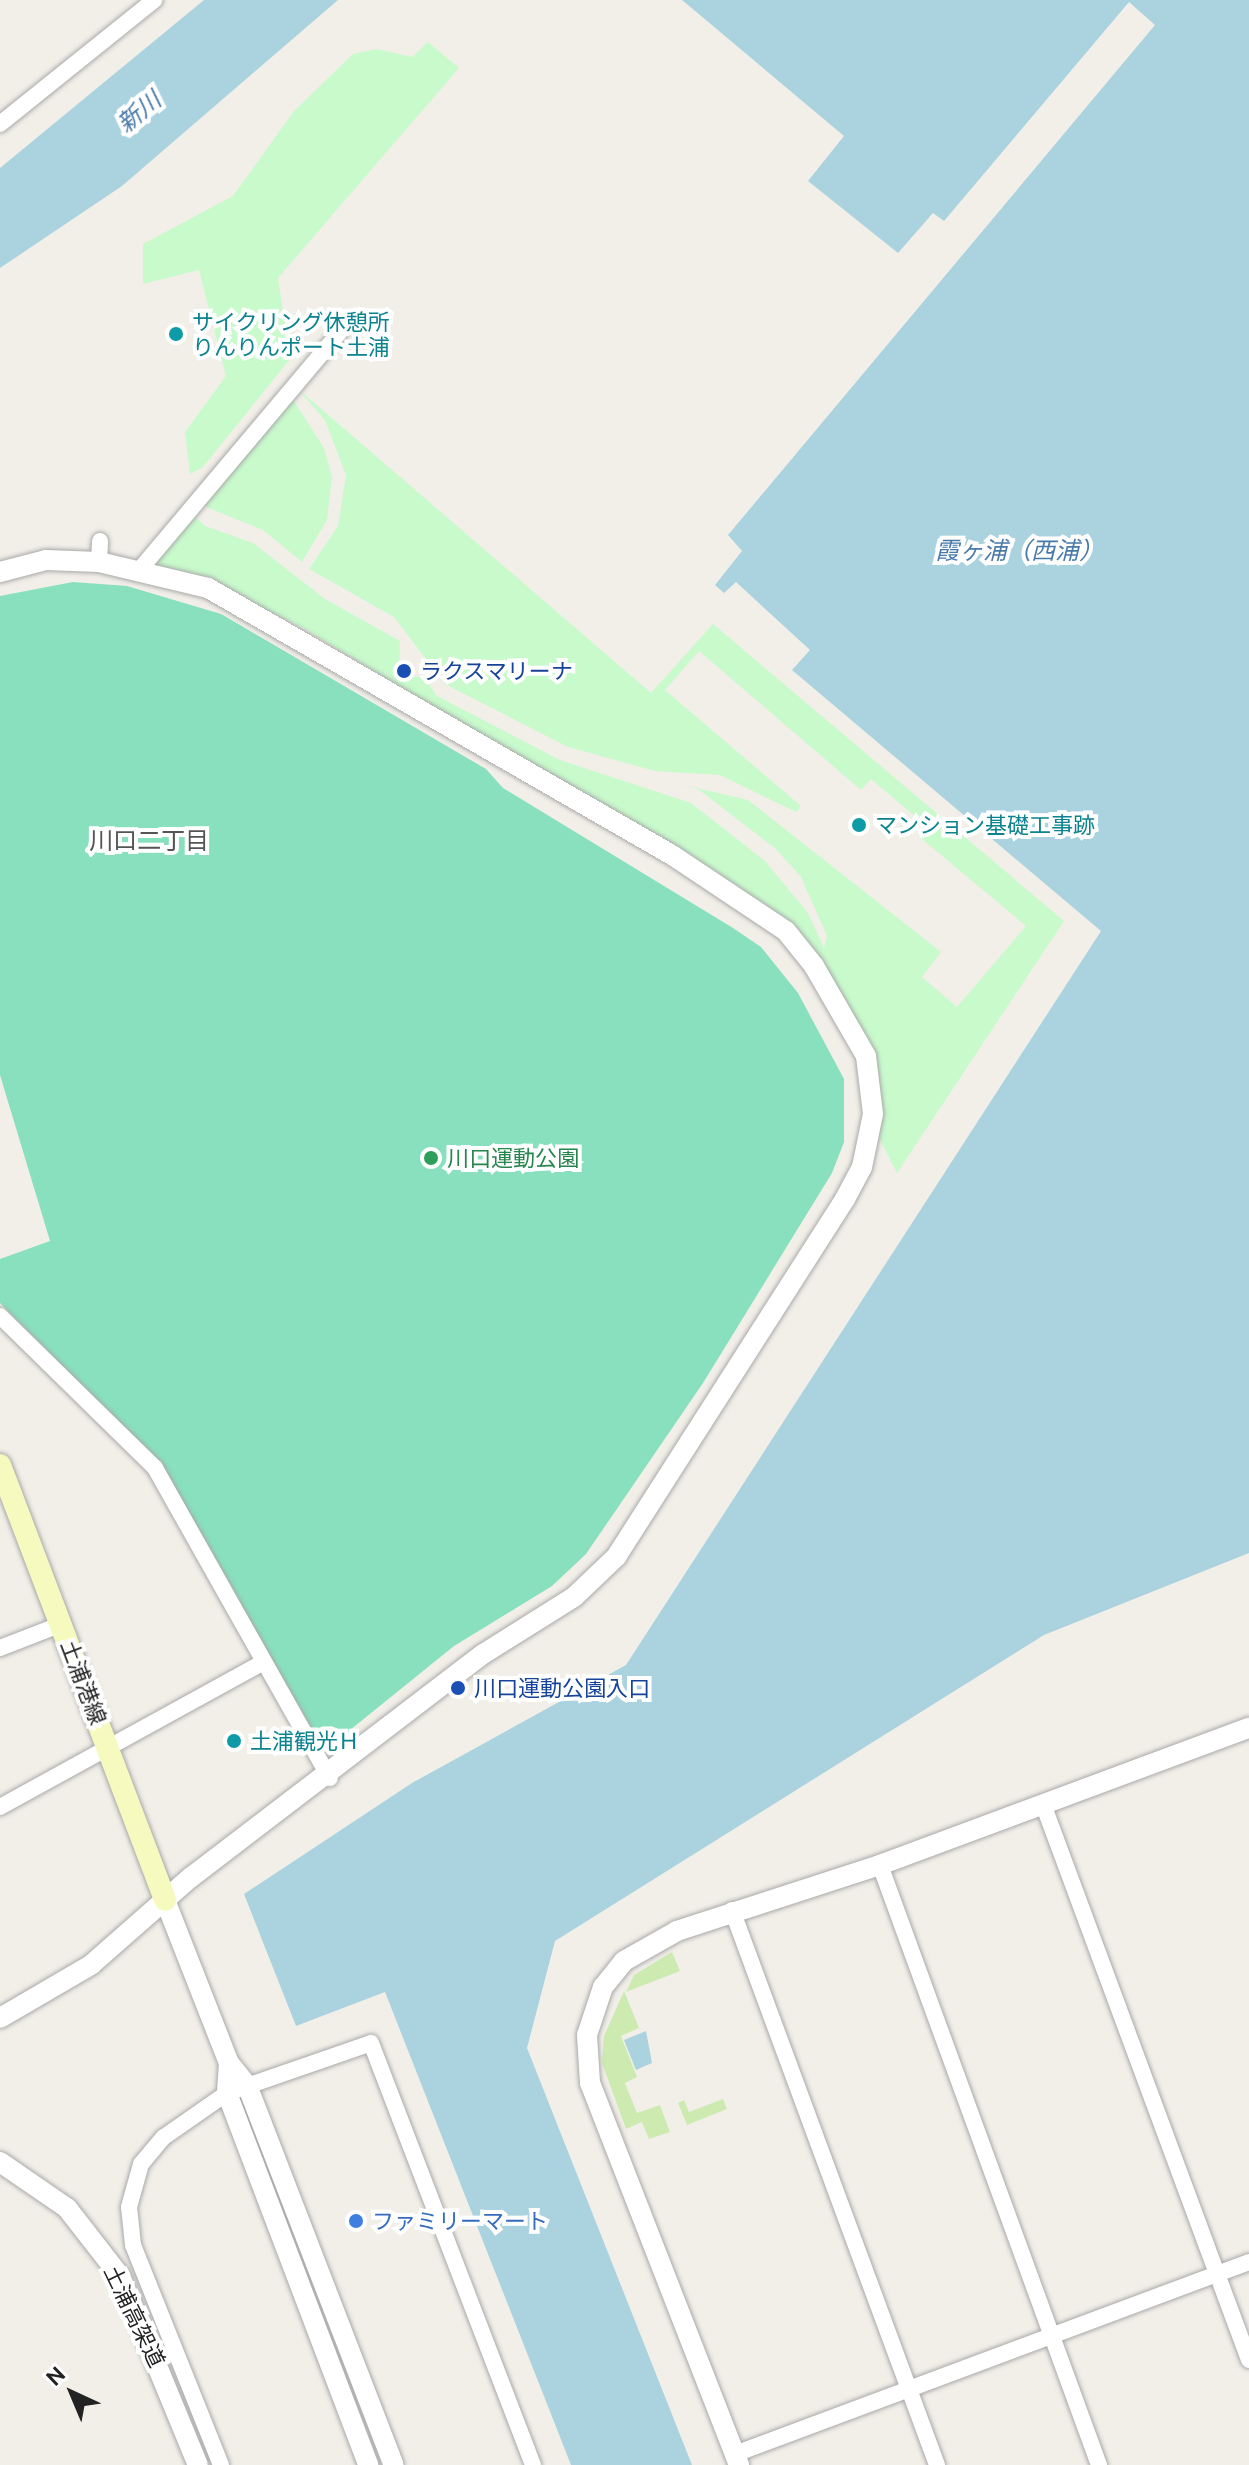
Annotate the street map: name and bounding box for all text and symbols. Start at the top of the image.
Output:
water label: 新川 [111,86,167,138]
place label: サイクリング休憩所 りんりんポート土浦 [192,308,390,360]
marker: サイクリング休憩所 りんりんポート土浦 [167,325,185,343]
water label: 霞ヶ浦（西浦） [935,537,1103,565]
place label: ラクスマリーナ [420,658,574,684]
marker: ラクスマリーナ [395,662,413,680]
place label: マンション基礎工事跡 [875,812,1095,838]
marker: マンション基礎工事跡 [850,816,868,834]
district label: 川口二丁目 [89,827,209,855]
place label: 川口運動公園 [447,1145,579,1171]
marker: 川口運動公園 [422,1149,440,1167]
street label: 土浦港線 [56,1636,112,1728]
place label: 川口運動公園入口 [474,1675,650,1701]
marker: 川口運動公園入口 [449,1679,467,1697]
place label: 土浦観光Ｈ [250,1728,360,1754]
marker: 土浦観光Ｈ [225,1732,243,1750]
place label: ファミリーマート [372,2208,548,2234]
marker: ファミリーマート [347,2212,365,2230]
street label: 土浦高架道 [99,2261,171,2371]
north arrow [32,2353,112,2433]
text: N [40,2361,70,2390]

